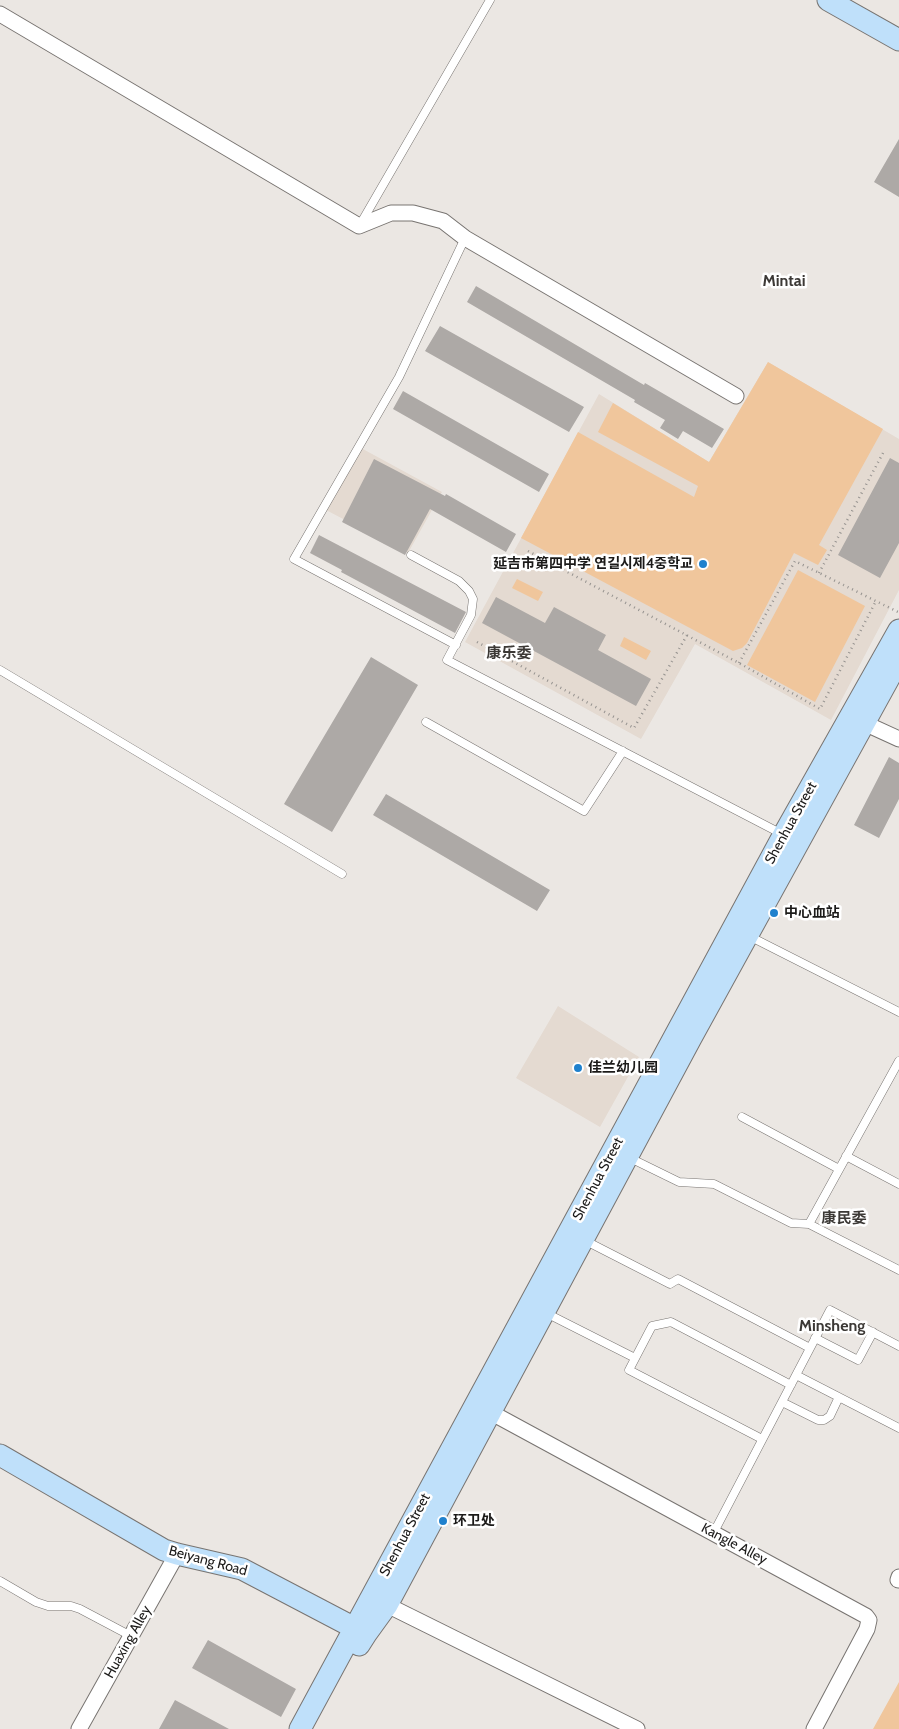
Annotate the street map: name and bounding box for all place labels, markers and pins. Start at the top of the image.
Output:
place label: 延吉市第四中学 연길시제4중학교 [493,556,693,572]
marker: 延吉市第四中学 연길시제4중학교 [697,558,709,570]
place label: 中心血站 [784,905,840,921]
marker: 中心血站 [768,907,780,919]
place label: 佳兰幼儿园 [588,1060,658,1076]
marker: 佳兰幼儿园 [572,1062,584,1074]
place label: 环卫处 [453,1513,495,1529]
marker: 环卫处 [437,1515,449,1527]

